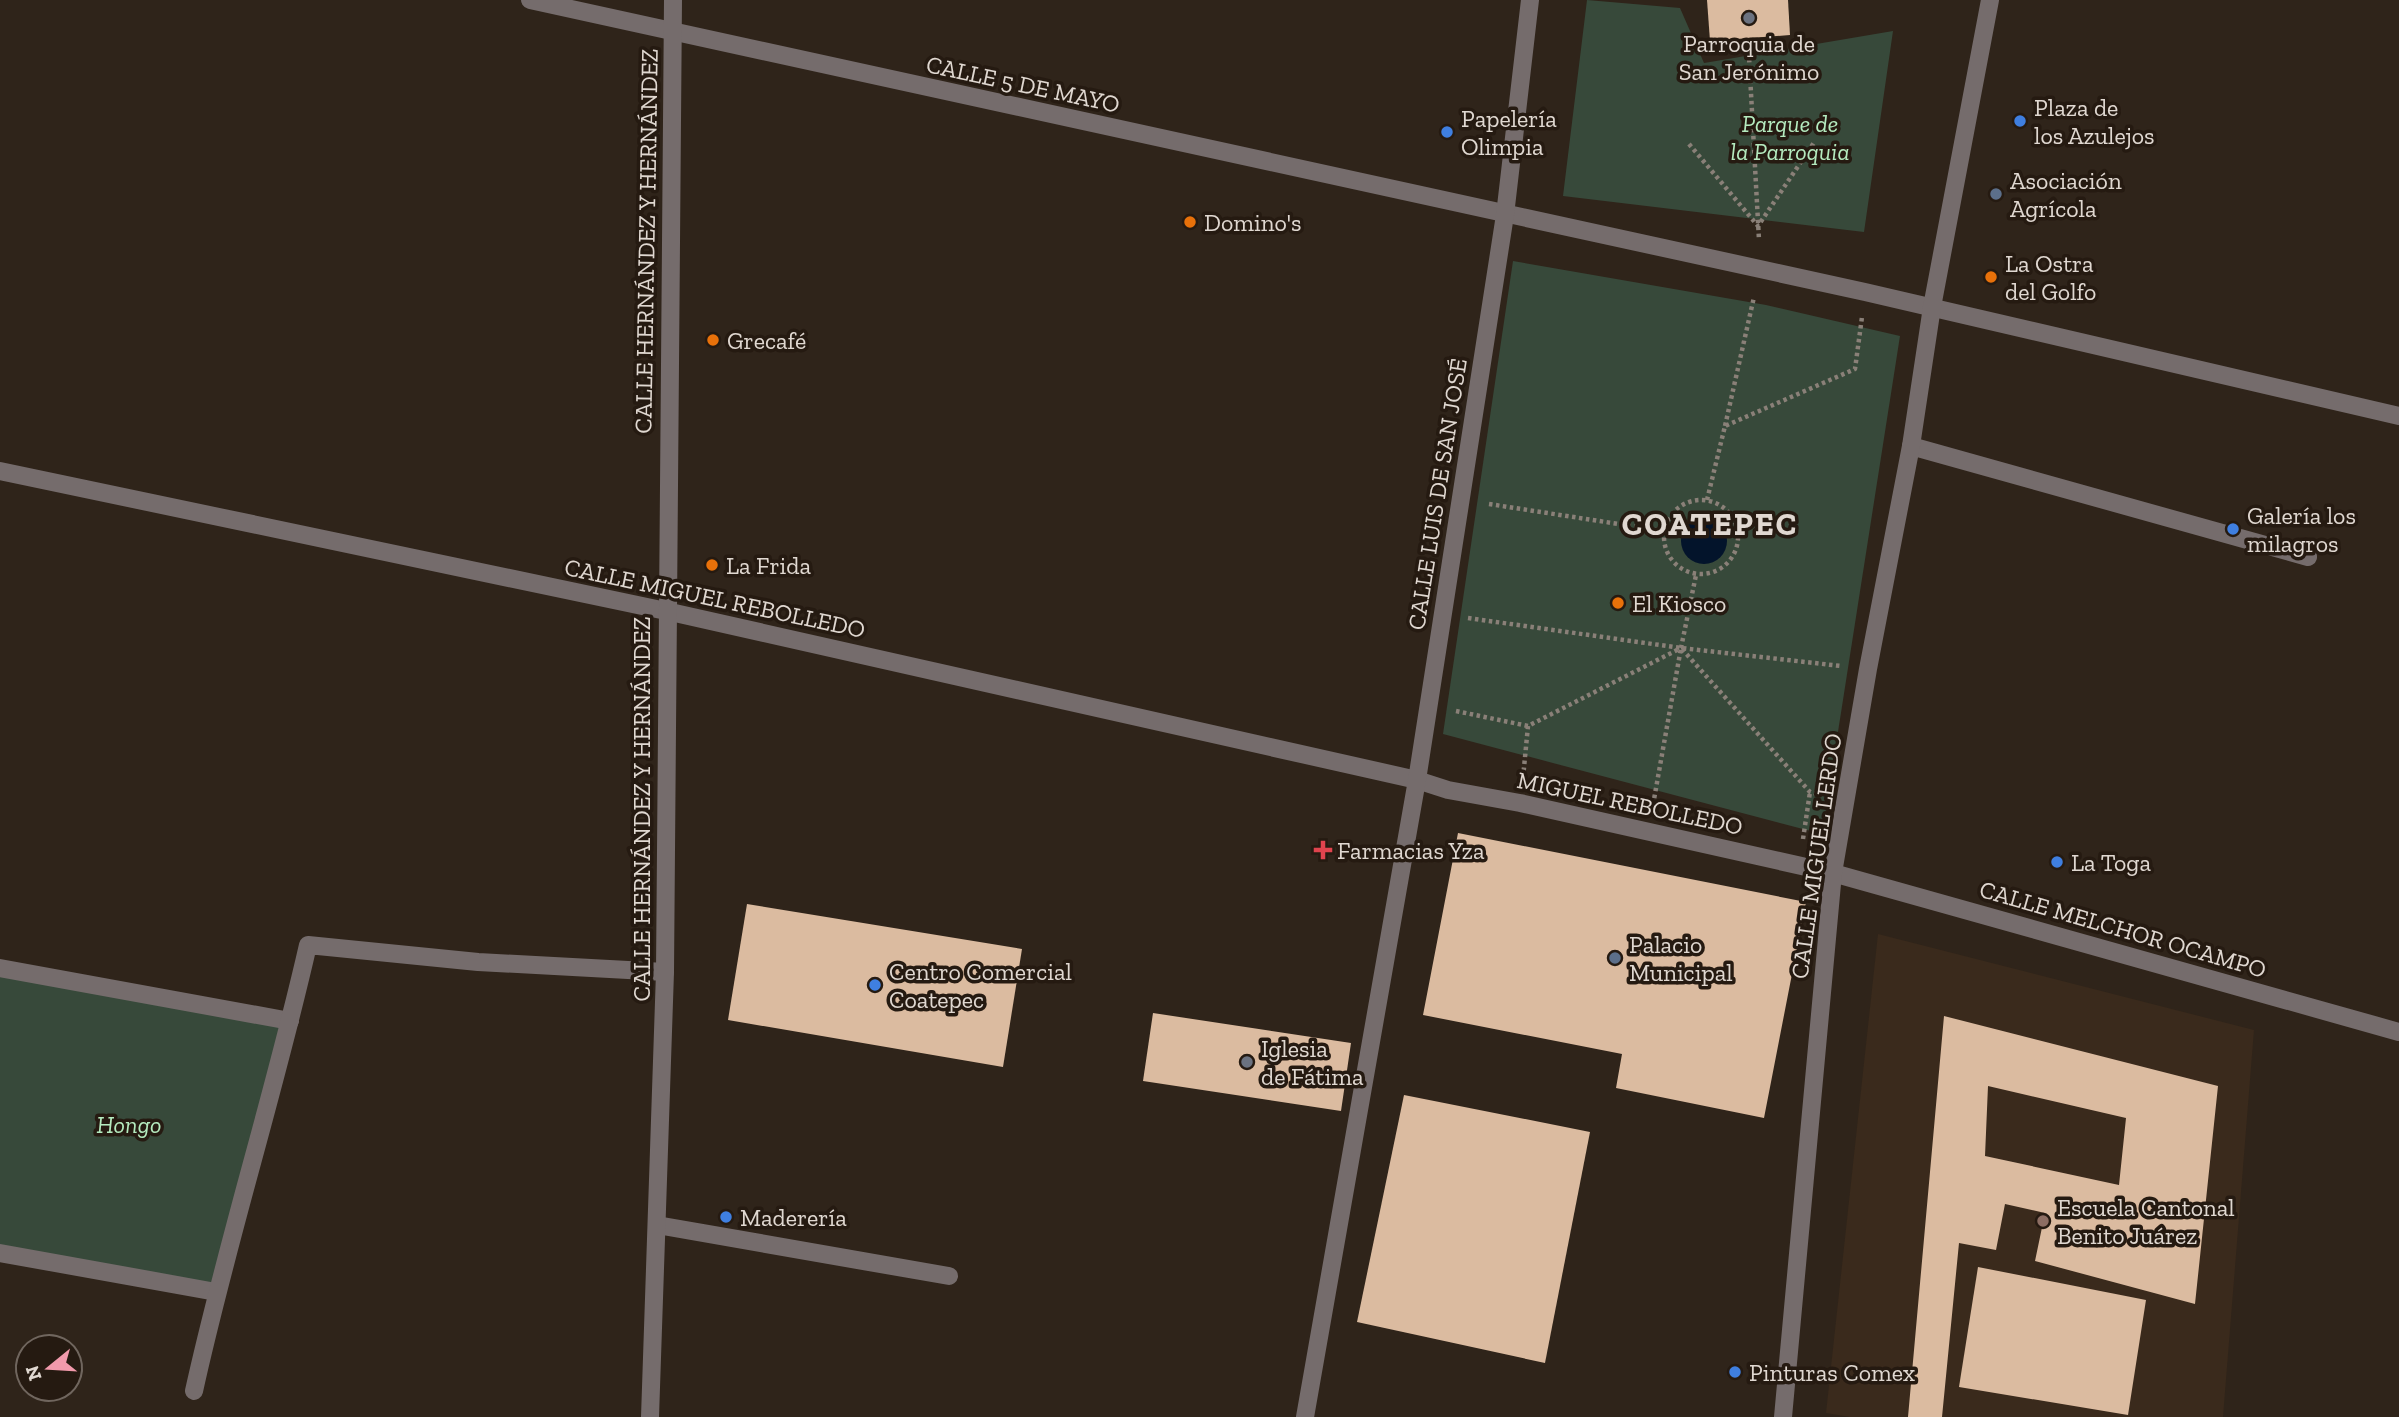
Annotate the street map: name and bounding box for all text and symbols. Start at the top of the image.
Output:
marker: Parroquia de San Jerónimo [1741,10,1757,26]
place label: Parroquia de San Jerónimo [1679,29,1819,86]
street label: CALLE HERNÁNDEZ Y HERNÁNDEZ [628,48,664,434]
street label: CALLE 5 DE MAYO [924,49,1122,119]
place label: Plaza de los Azulejos [2034,93,2155,150]
place label: Papelería Olimpia [1461,104,1557,161]
park label: Parque de la Parroquia [1730,109,1850,166]
marker: Plaza de los Azulejos [2012,113,2028,129]
marker: Papelería Olimpia [1439,124,1455,140]
place label: Asociación Agrícola [2010,166,2122,223]
marker: Asociación Agrícola [1988,186,2004,202]
place label: Domino's [1204,208,1302,237]
marker: Domino's [1182,214,1198,230]
place label: La Ostra del Golfo [2005,249,2096,306]
marker: La Ostra del Golfo [1983,269,1999,285]
place label: Grecafé [727,326,806,355]
marker: Grecafé [705,332,721,348]
street label: CALLE LUIS DE SAN JOSÉ [1401,356,1473,632]
place label: Galería los milagros [2247,501,2356,558]
district label: COATEPEC [1622,505,1798,543]
marker: Galería los milagros [2225,521,2241,537]
place label: La Frida [726,551,811,580]
street label: CALLE MIGUEL REBOLLEDO [562,552,868,644]
marker: La Frida [704,557,720,573]
place label: El Kiosco [1632,589,1726,618]
marker: El Kiosco [1610,595,1626,611]
street label: CALLE HERNÁNDEZ Y HERNÁNDEZ [627,616,656,1002]
street label: CALLE MIGUEL LERDO [1784,731,1848,981]
street label: MIGUEL REBOLLEDO [1515,765,1745,841]
place label: Farmacias Yza [1337,836,1485,865]
marker: Farmacias Yza [1315,842,1331,858]
place label: La Toga [2071,848,2151,877]
marker: La Toga [2049,854,2065,870]
street label: CALLE MELCHOR OCAMPO [1976,874,2270,984]
place label: Palacio Municipal [1629,930,1733,987]
marker: Palacio Municipal [1607,950,1623,966]
place label: Centro Comercial Coatepec [889,957,1072,1014]
marker: Centro Comercial Coatepec [867,977,883,993]
place label: Iglesia de Fátima [1261,1034,1364,1091]
marker: Iglesia de Fátima [1239,1054,1255,1070]
park label: Hongo [97,1110,161,1139]
place label: Escuela Cantonal Benito Juárez [2057,1193,2235,1250]
place label: Maderería [740,1203,847,1232]
marker: Maderería [718,1209,734,1225]
marker: Escuela Cantonal Benito Juárez [2035,1213,2051,1229]
north arrow [14,1333,84,1403]
place label: Pinturas Comex [1749,1358,1915,1387]
text: N [20,1363,46,1384]
marker: Pinturas Comex [1727,1364,1743,1380]

